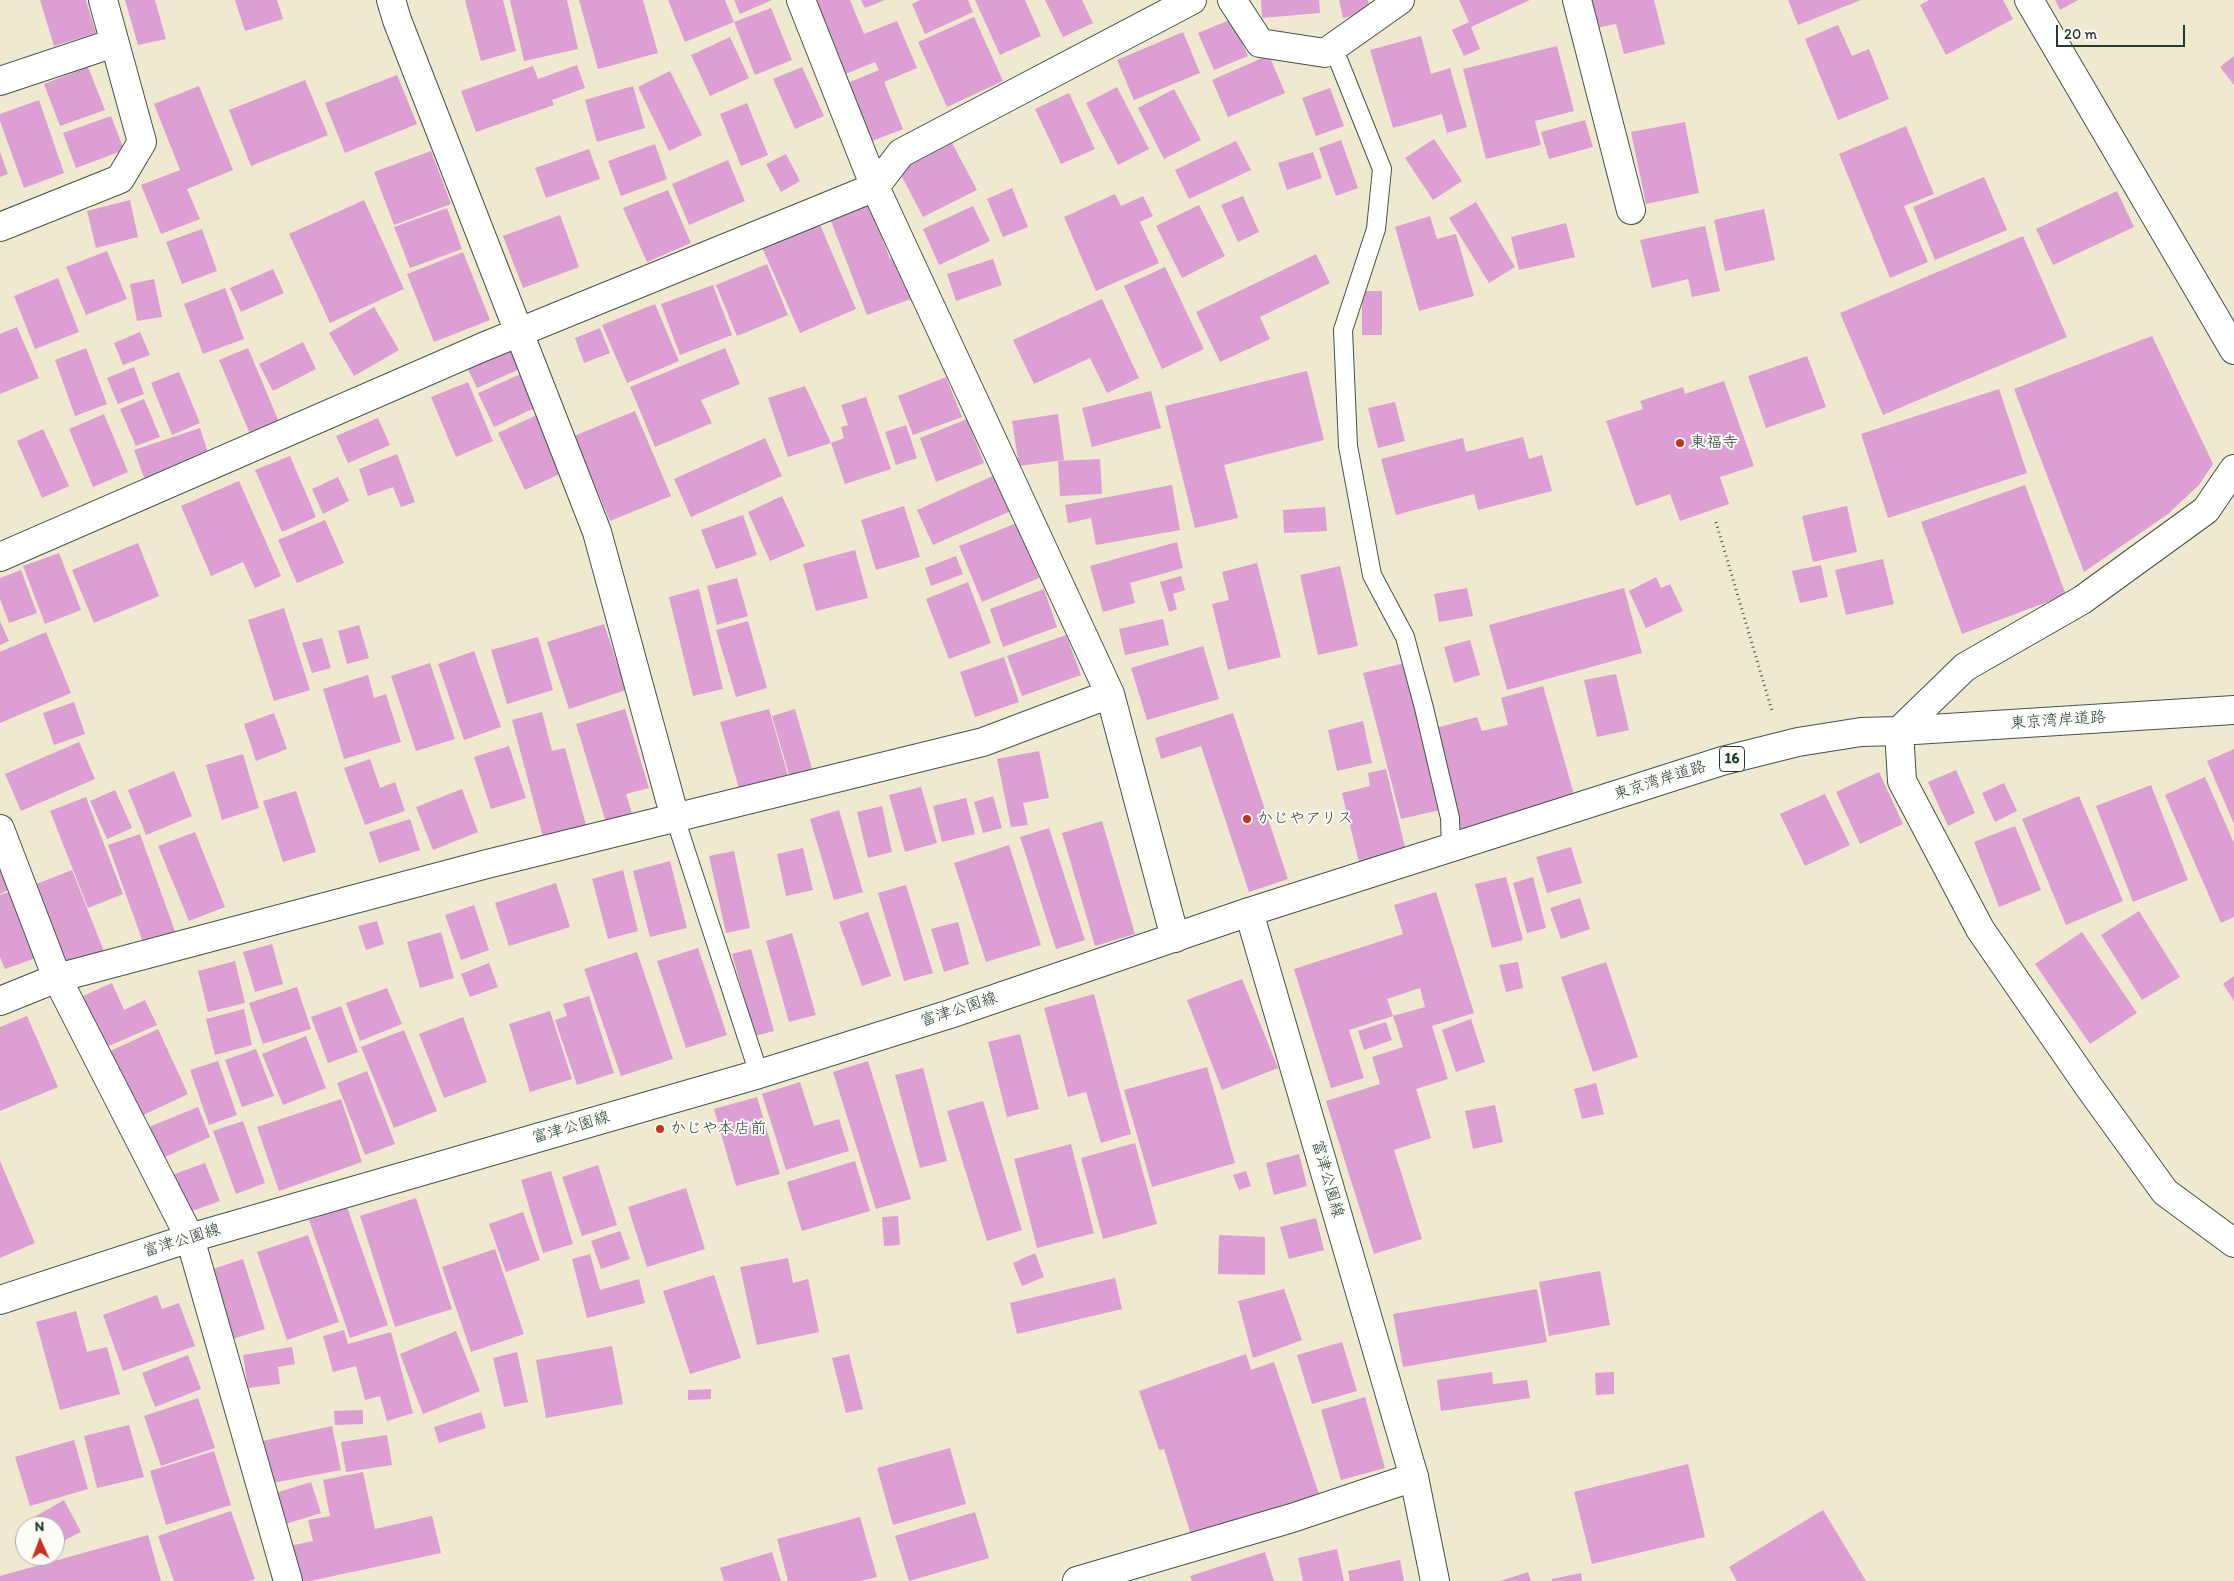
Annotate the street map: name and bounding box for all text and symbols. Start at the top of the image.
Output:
scale bar [2059,15,2188,47]
text: 20 m [2064,25,2097,43]
place label: 東福寺 [1690,433,1738,453]
marker: 東福寺 [1674,437,1686,449]
street label: 東京湾岸道路 [2009,708,2107,734]
road number: 16 [1720,746,1744,772]
street label: 東京湾岸道路 [1611,757,1709,805]
place label: かじやアリス [1257,809,1353,829]
marker: かじやアリス [1241,813,1253,825]
street label: 富津公園線 [918,989,1000,1031]
street label: 富津公園線 [530,1108,612,1148]
place label: かじや本店前 [670,1119,766,1139]
marker: かじや本店前 [654,1123,666,1135]
street label: 富津公園線 [1307,1138,1347,1220]
street label: 富津公園線 [141,1220,223,1262]
north arrow [15,1516,65,1566]
text: N [34,1518,45,1535]

